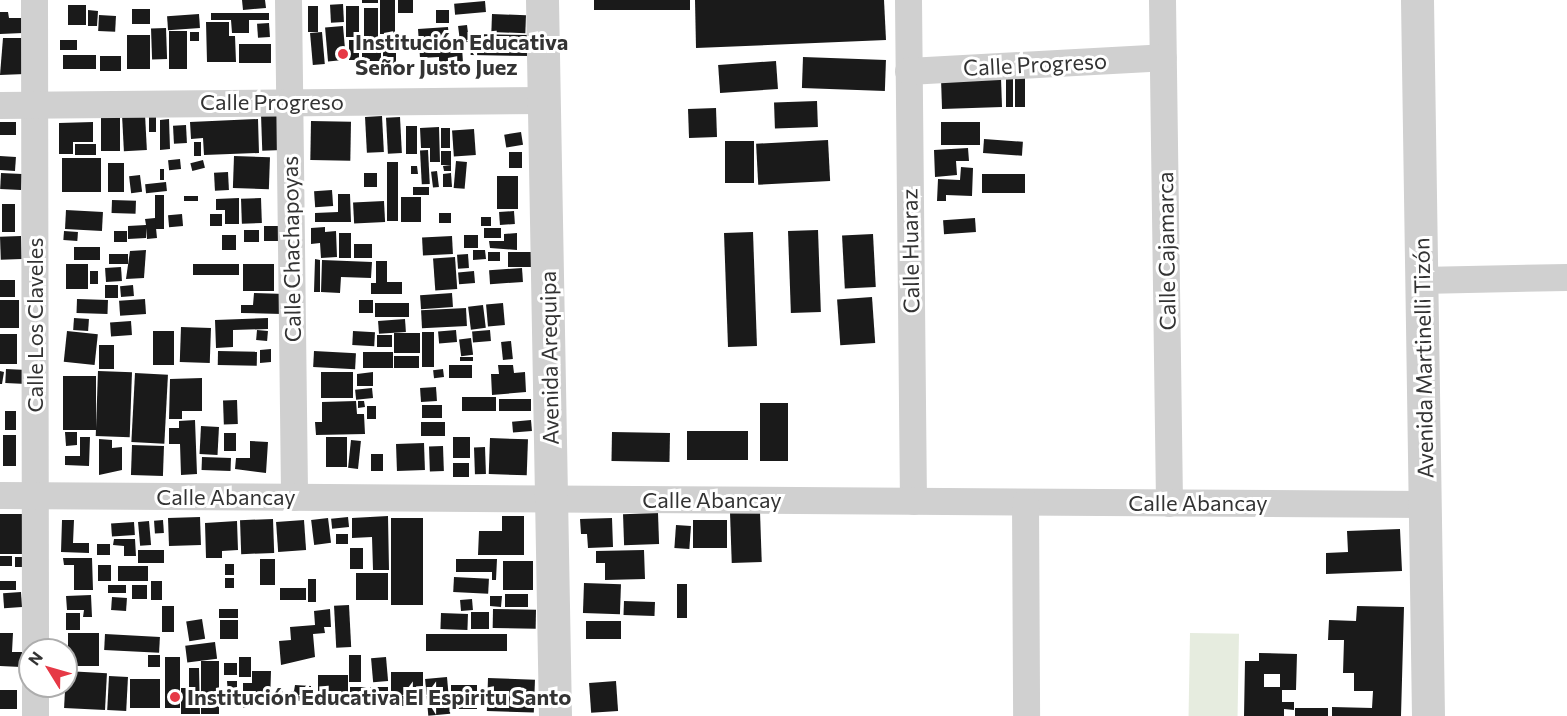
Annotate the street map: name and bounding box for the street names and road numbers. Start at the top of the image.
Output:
street label: Calle Progreso [962,47,1108,81]
street label: Calle Progreso [200,89,344,115]
street label: Calle Chachapoyas [276,156,306,342]
street label: Calle Cajamarca [1151,171,1181,331]
street label: Calle Huaraz [896,188,924,314]
street label: Avenida Martinelli Tizón [1408,237,1438,479]
street label: Calle Los Claveles [22,238,48,412]
street label: Avenida Arequipa [534,271,564,445]
street label: Calle Abancay [156,484,296,510]
street label: Calle Abancay [642,487,782,513]
street label: Calle Abancay [1128,490,1268,516]

